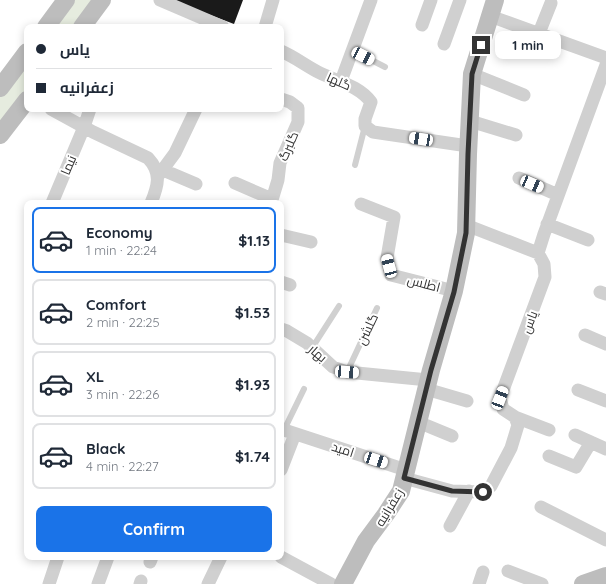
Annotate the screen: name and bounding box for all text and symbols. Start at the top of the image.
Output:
callout: 1 min [495,31,561,59]
route end [472,36,490,54]
text: 1 min [512,37,544,53]
text: یاس [60,40,90,59]
car [350,45,376,67]
street label: گلها [324,69,354,93]
text: زعفرانیه [60,78,114,97]
street label: گلبرگ [275,129,301,163]
car [408,131,434,147]
street label: نیما [57,153,79,177]
car [519,174,545,194]
icon: car [38,222,74,258]
text: Economy [86,223,153,242]
text: $1.13 [238,231,270,250]
text: 1 min · 22:24 [86,242,157,258]
car [380,253,398,279]
street label: اطلس [406,271,442,295]
icon: car [38,294,74,330]
text: Comfort [86,295,147,314]
text: $1.53 [235,303,270,322]
street label: یاس [517,308,541,336]
street label: گلشن [353,311,381,347]
text: 2 min · 22:25 [86,314,160,330]
street label: بهار [305,340,331,365]
car [335,365,359,379]
icon: car [38,366,74,402]
text: XL [86,367,104,386]
text: $1.93 [235,375,270,394]
car [490,385,510,411]
text: 3 min · 22:26 [86,386,159,402]
icon: car [38,438,74,474]
street label: امید [330,438,356,460]
text: Black [86,439,126,458]
text: $1.74 [235,447,270,466]
car [363,451,389,469]
text: 4 min · 22:27 [86,458,159,474]
route start [474,483,492,501]
street label: زعفرانیه [371,485,407,529]
button: Confirm [36,506,272,552]

